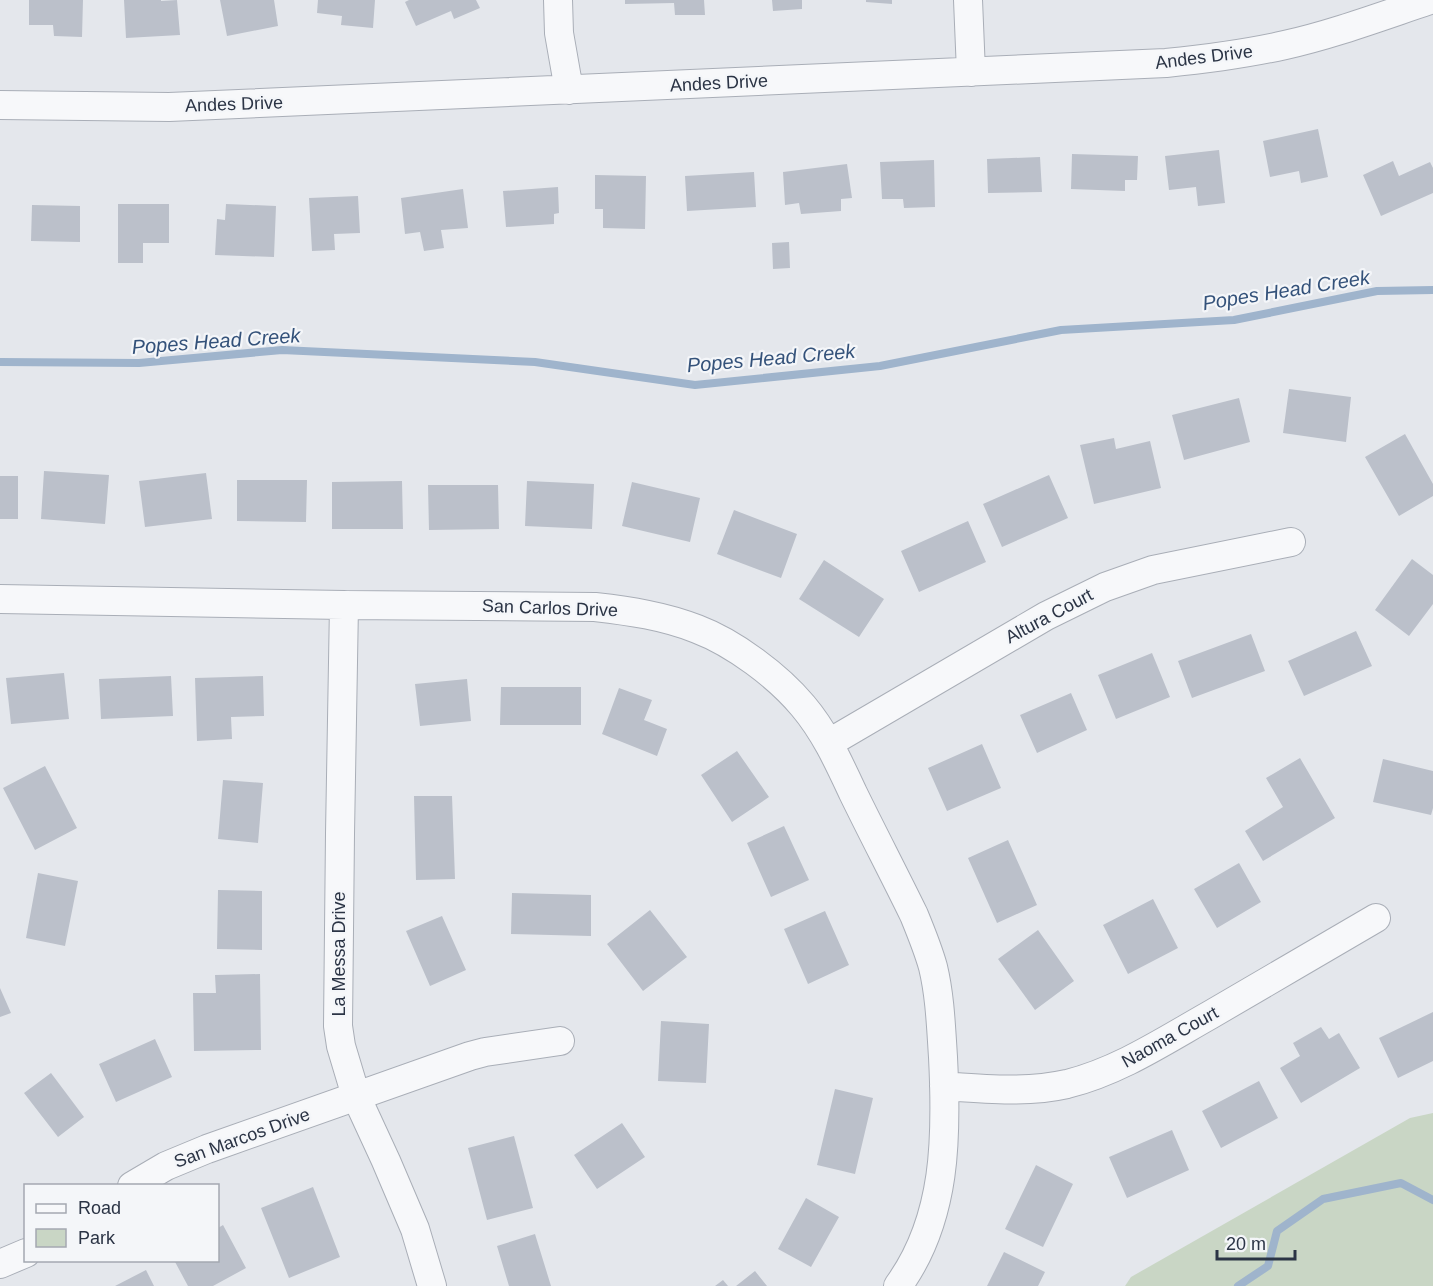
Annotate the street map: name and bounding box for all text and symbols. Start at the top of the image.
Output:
street label: Andes Drive [1154,41,1254,73]
street label: Andes Drive [670,70,768,96]
street label: Andes Drive [185,92,283,116]
water label: Popes Head Creek [1201,266,1372,314]
water label: Popes Head Creek [131,324,302,358]
water label: Popes Head Creek [686,340,857,376]
street label: Altura Court [1002,585,1096,647]
street label: San Carlos Drive [482,596,618,620]
street label: La Messa Drive [329,891,349,1017]
street label: Naoma Court [1118,1002,1222,1072]
street label: San Marcos Drive [171,1104,313,1172]
legend [24,1184,219,1262]
text: Road [78,1198,121,1218]
scale bar [1217,1223,1295,1261]
text: Park [78,1228,116,1248]
text: 20 m [1226,1234,1266,1254]

